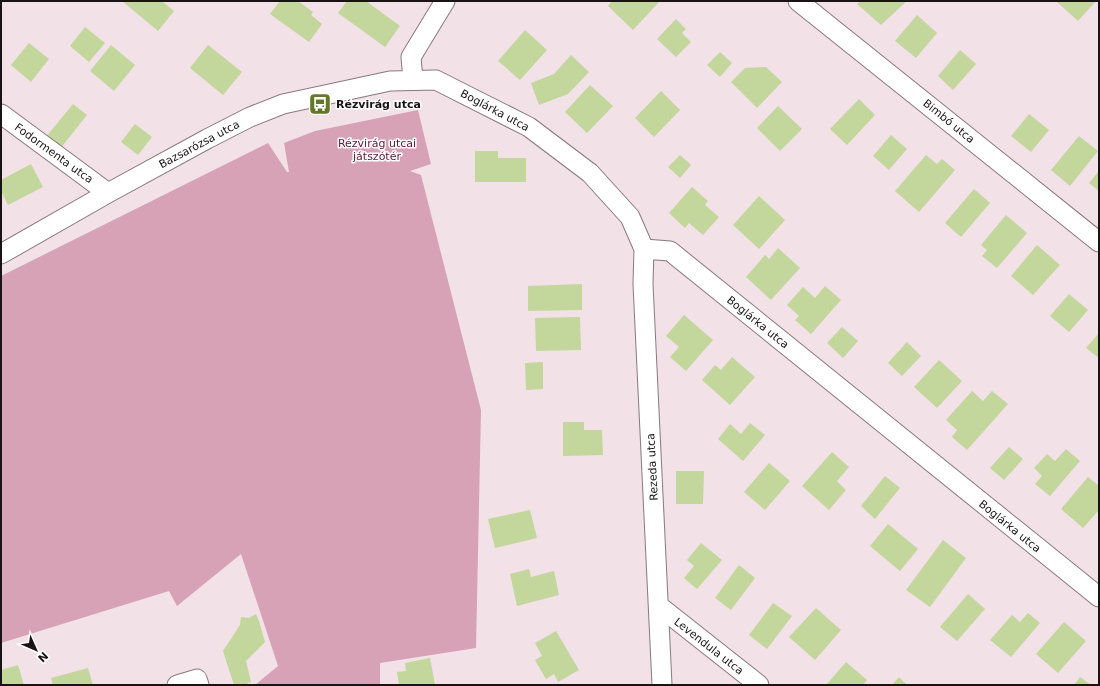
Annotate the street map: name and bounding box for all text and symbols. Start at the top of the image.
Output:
street label: Boglárka utca [458,87,531,134]
bus stop icon: Rézvirág utca [307,91,333,117]
street label: Bimbó utca [920,97,977,146]
place label: Rézvirág utca [336,98,421,111]
street label: Bazsarózsa utca [157,118,242,171]
street label: Fodormenta utca [12,121,95,186]
park label: Rézvirág utcai játszótér [338,137,416,163]
street label: Boglárka utca [724,293,791,351]
street label: Rezeda utca [644,433,661,501]
street label: Boglárka utca [976,497,1043,555]
street label: Levendula utca [671,615,746,677]
north arrow [16,630,56,670]
text: N [35,649,51,665]

